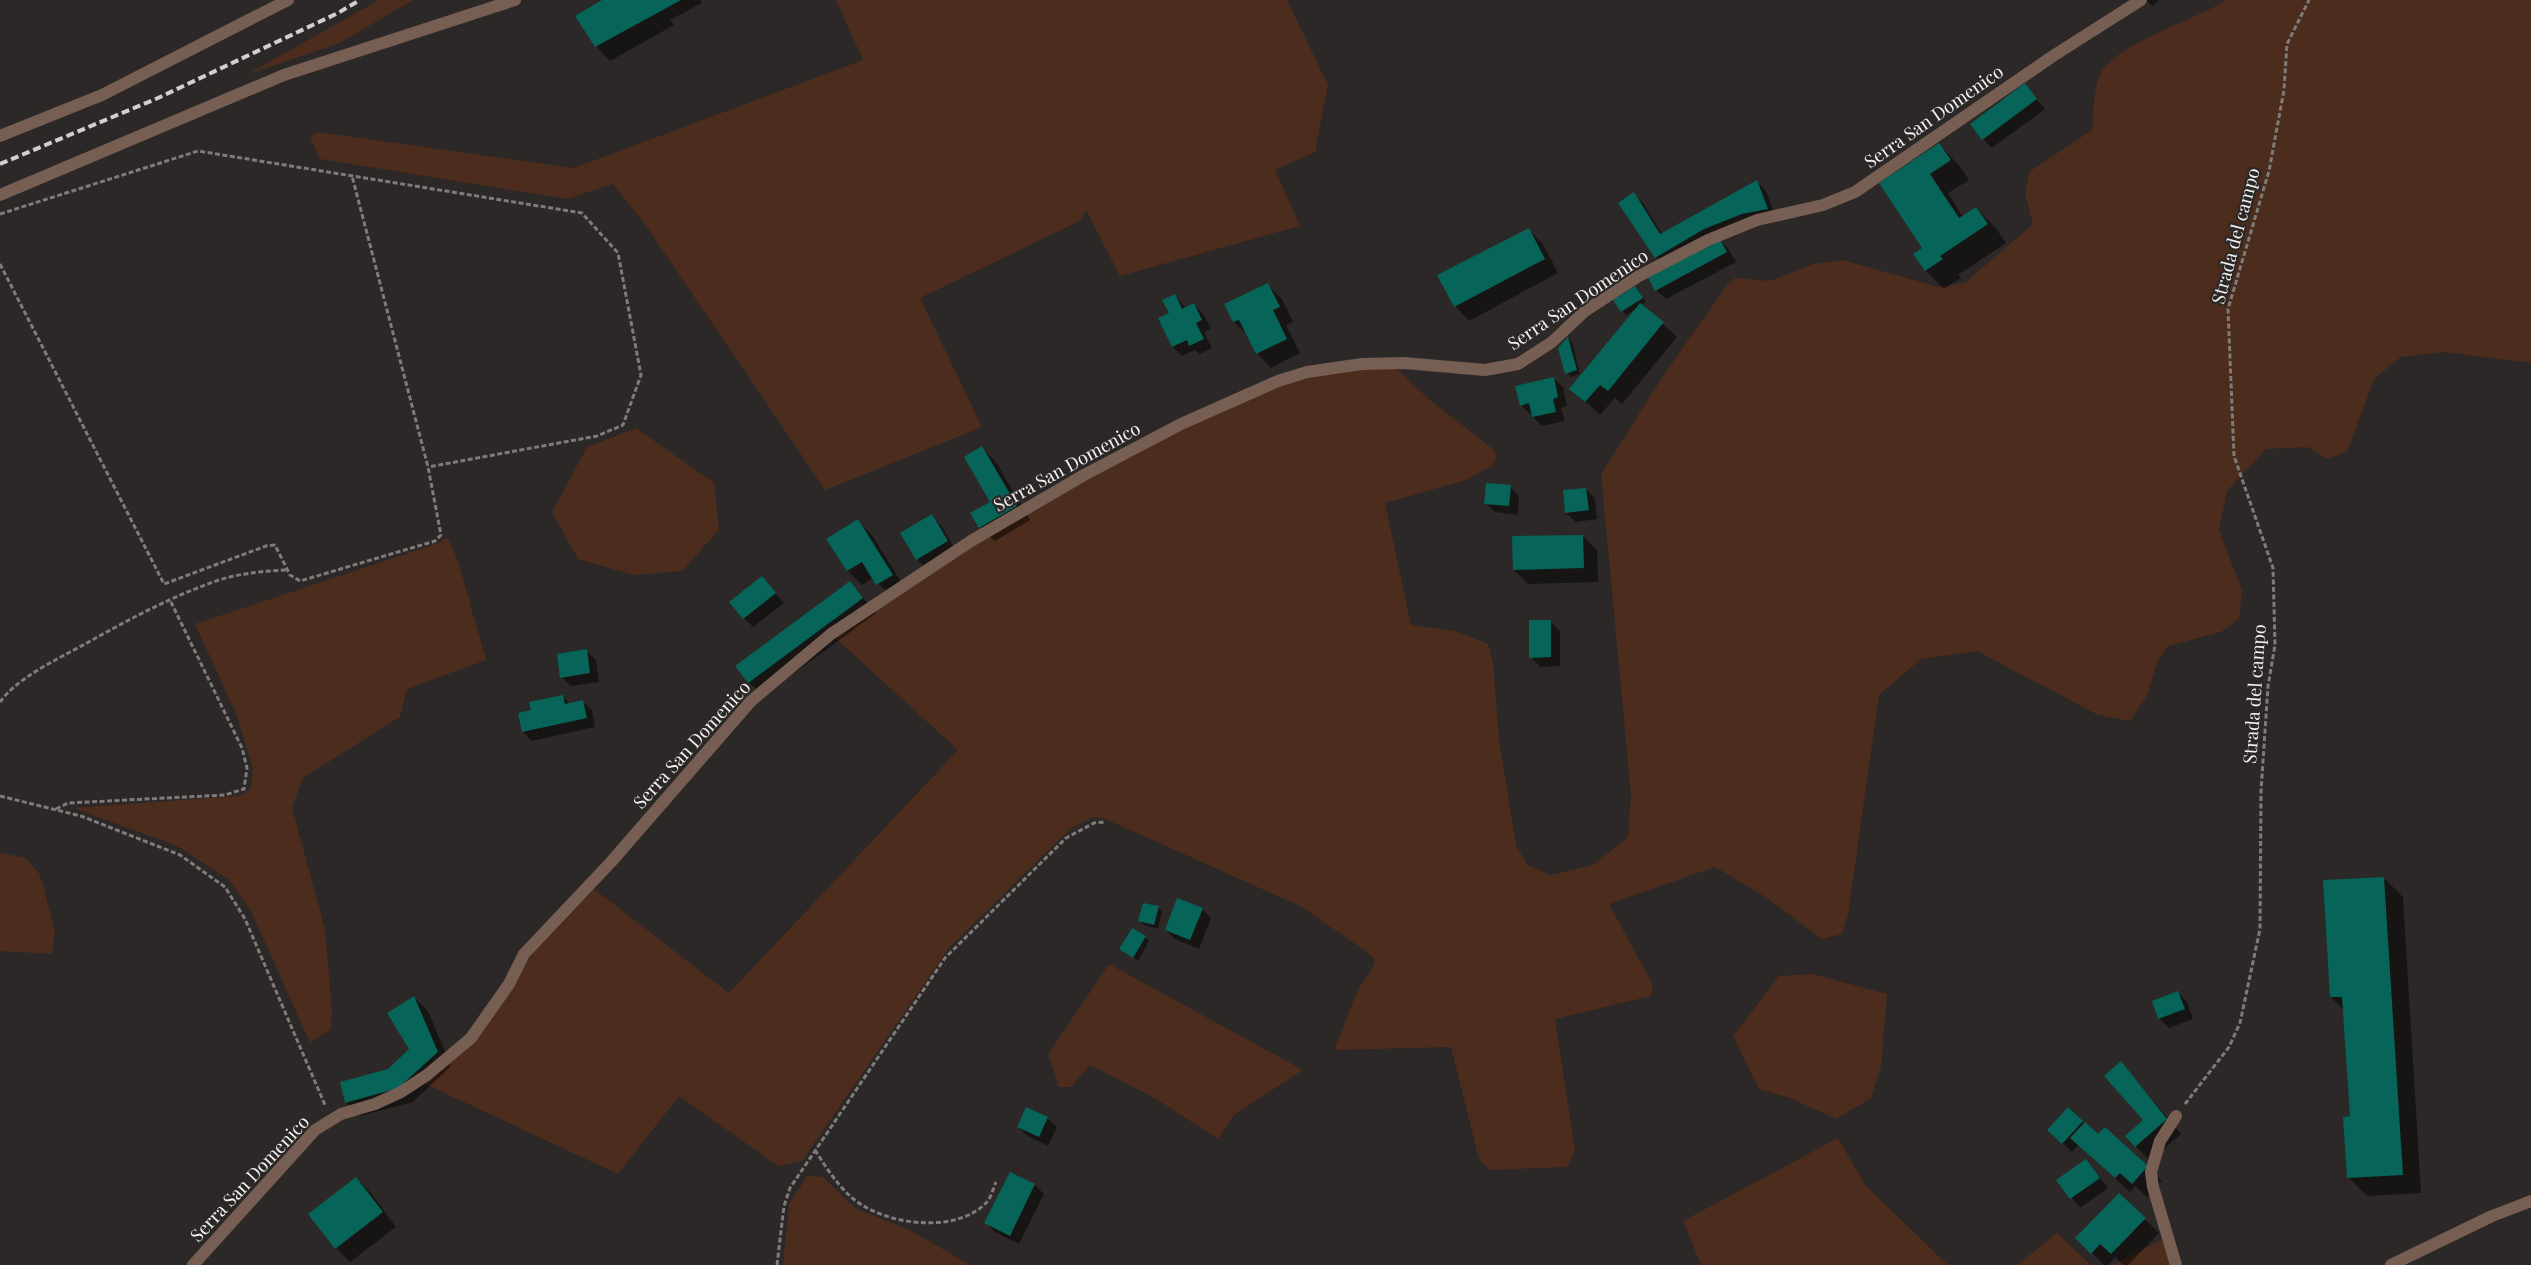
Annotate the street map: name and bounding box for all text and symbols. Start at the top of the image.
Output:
street label: Serra San Domenico [1859,59,2008,173]
street label: Strada del campo [2205,165,2265,306]
street label: Serra San Domenico [1503,243,1652,355]
street label: Serra San Domenico [989,416,1144,517]
street label: Strada del campo [2237,623,2271,765]
street label: Serra San Domenico [627,675,755,814]
street label: Serra San Domenico [184,1110,314,1247]

